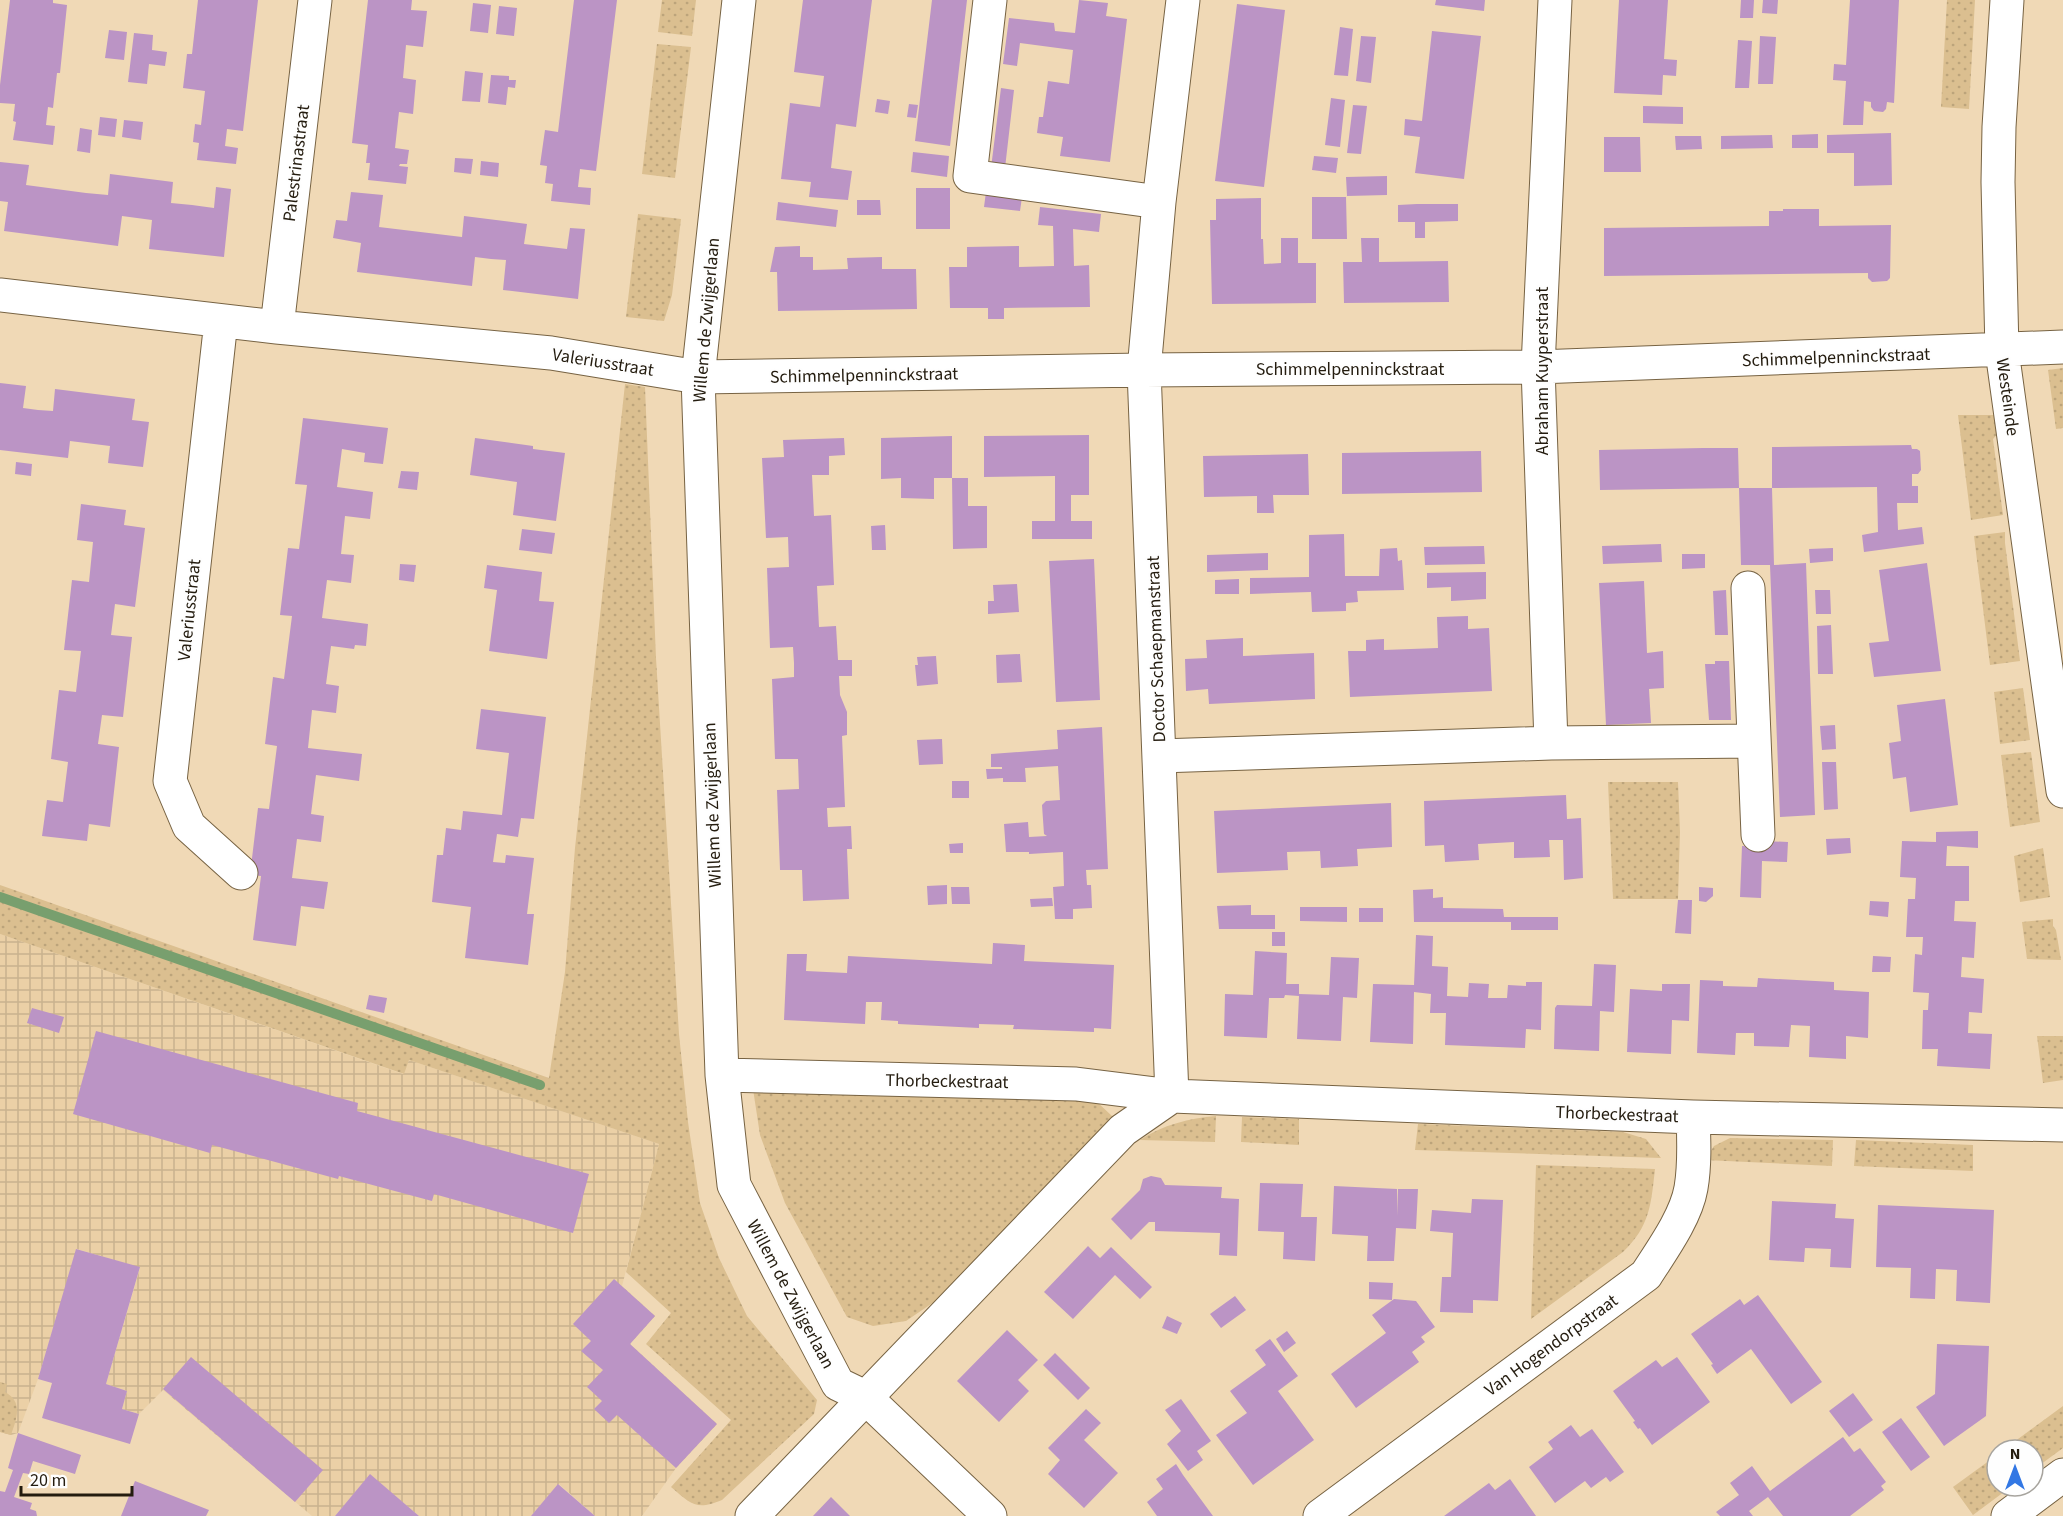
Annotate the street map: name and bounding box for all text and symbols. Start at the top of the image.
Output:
street label: Palestrinastraat [277,103,316,223]
street label: Willem de Zwijgerlaan [687,237,726,404]
street label: Abraham Kuyperstraat [1530,287,1555,455]
street label: Valeriusstraat [550,342,656,383]
street label: Schimmelpenninckstraat [1741,342,1931,373]
street label: Schimmelpenninckstraat [1256,357,1444,382]
street label: Westeinde [1990,357,2025,438]
street label: Schimmelpenninckstraat [770,361,958,390]
street label: Doctor Schaepmanstraat [1141,555,1172,743]
street label: Valeriusstraat [172,558,207,662]
street label: Willem de Zwijgerlaan [697,722,728,888]
street label: Thorbeckestraat [885,1068,1009,1095]
street label: Thorbeckestraat [1555,1100,1679,1129]
street label: Willem de Zwijgerlaan [741,1215,840,1373]
street label: Van Hogendorpstraat [1479,1288,1623,1402]
north arrow [1985,1438,2045,1498]
text: N [2010,1443,2020,1465]
scale bar [21,1459,132,1497]
text: 20 m [30,1468,66,1493]

